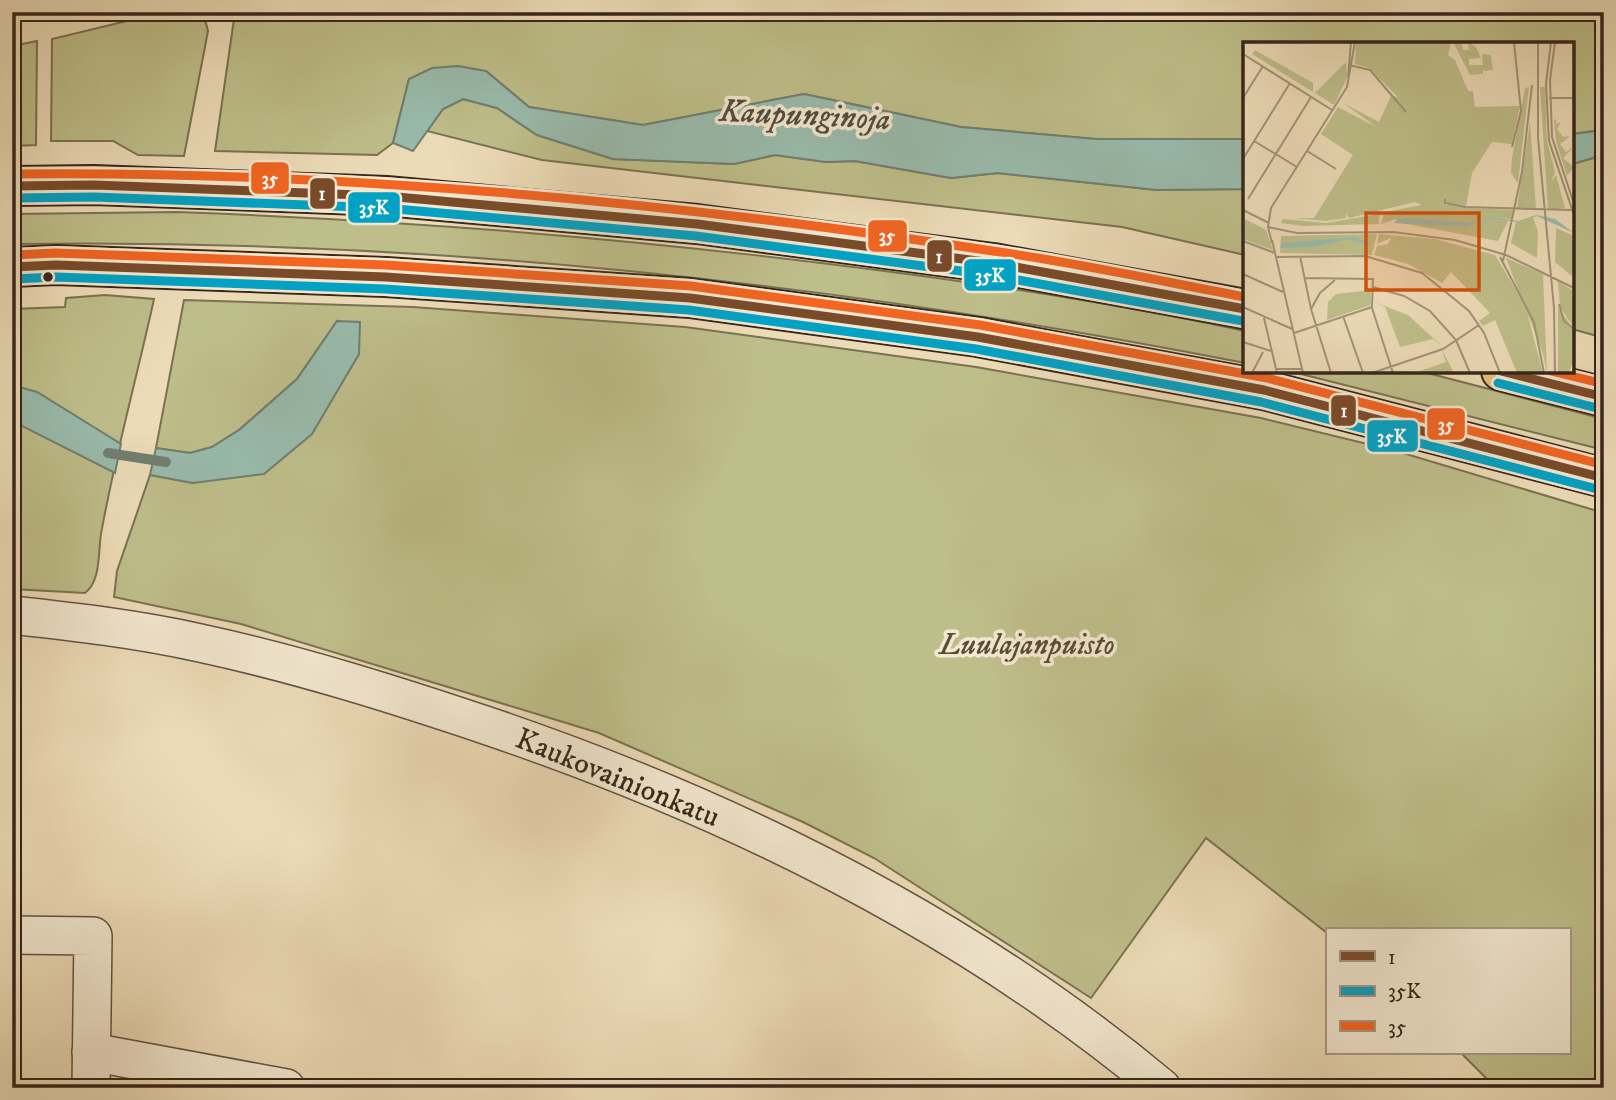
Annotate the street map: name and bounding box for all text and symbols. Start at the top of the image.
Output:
inset map [1243,42,1574,373]
water label: Kaupunginoja [717,91,891,140]
line badge: 35 [250,161,290,195]
text: 35 [262,168,279,191]
line badge: 1 [309,177,336,210]
text: 1 [319,183,326,206]
line badge: 35K [347,191,401,224]
text: 35K [359,197,390,220]
line badge: 35 [867,219,908,253]
text: 35 [879,225,896,248]
line badge: 1 [926,239,953,273]
text: 1 [936,246,943,269]
line badge: 35K [963,258,1017,292]
text: 35K [975,265,1006,288]
unlabelled marker [41,270,55,284]
line badge: 1 [1330,394,1357,427]
text: 1 [1341,400,1348,423]
line badge: 35 [1426,407,1466,441]
text: 35 [1438,414,1455,437]
line badge: 35K [1366,419,1419,453]
text: 35K [1377,426,1408,449]
park label: Luulajanpuisto [937,627,1115,664]
street label: Kaukovainionkatu [510,721,725,836]
legend [1326,928,1570,1054]
text: 1 [1388,945,1396,971]
text: 35K [1388,979,1421,1005]
text: 35 [1388,1015,1406,1041]

